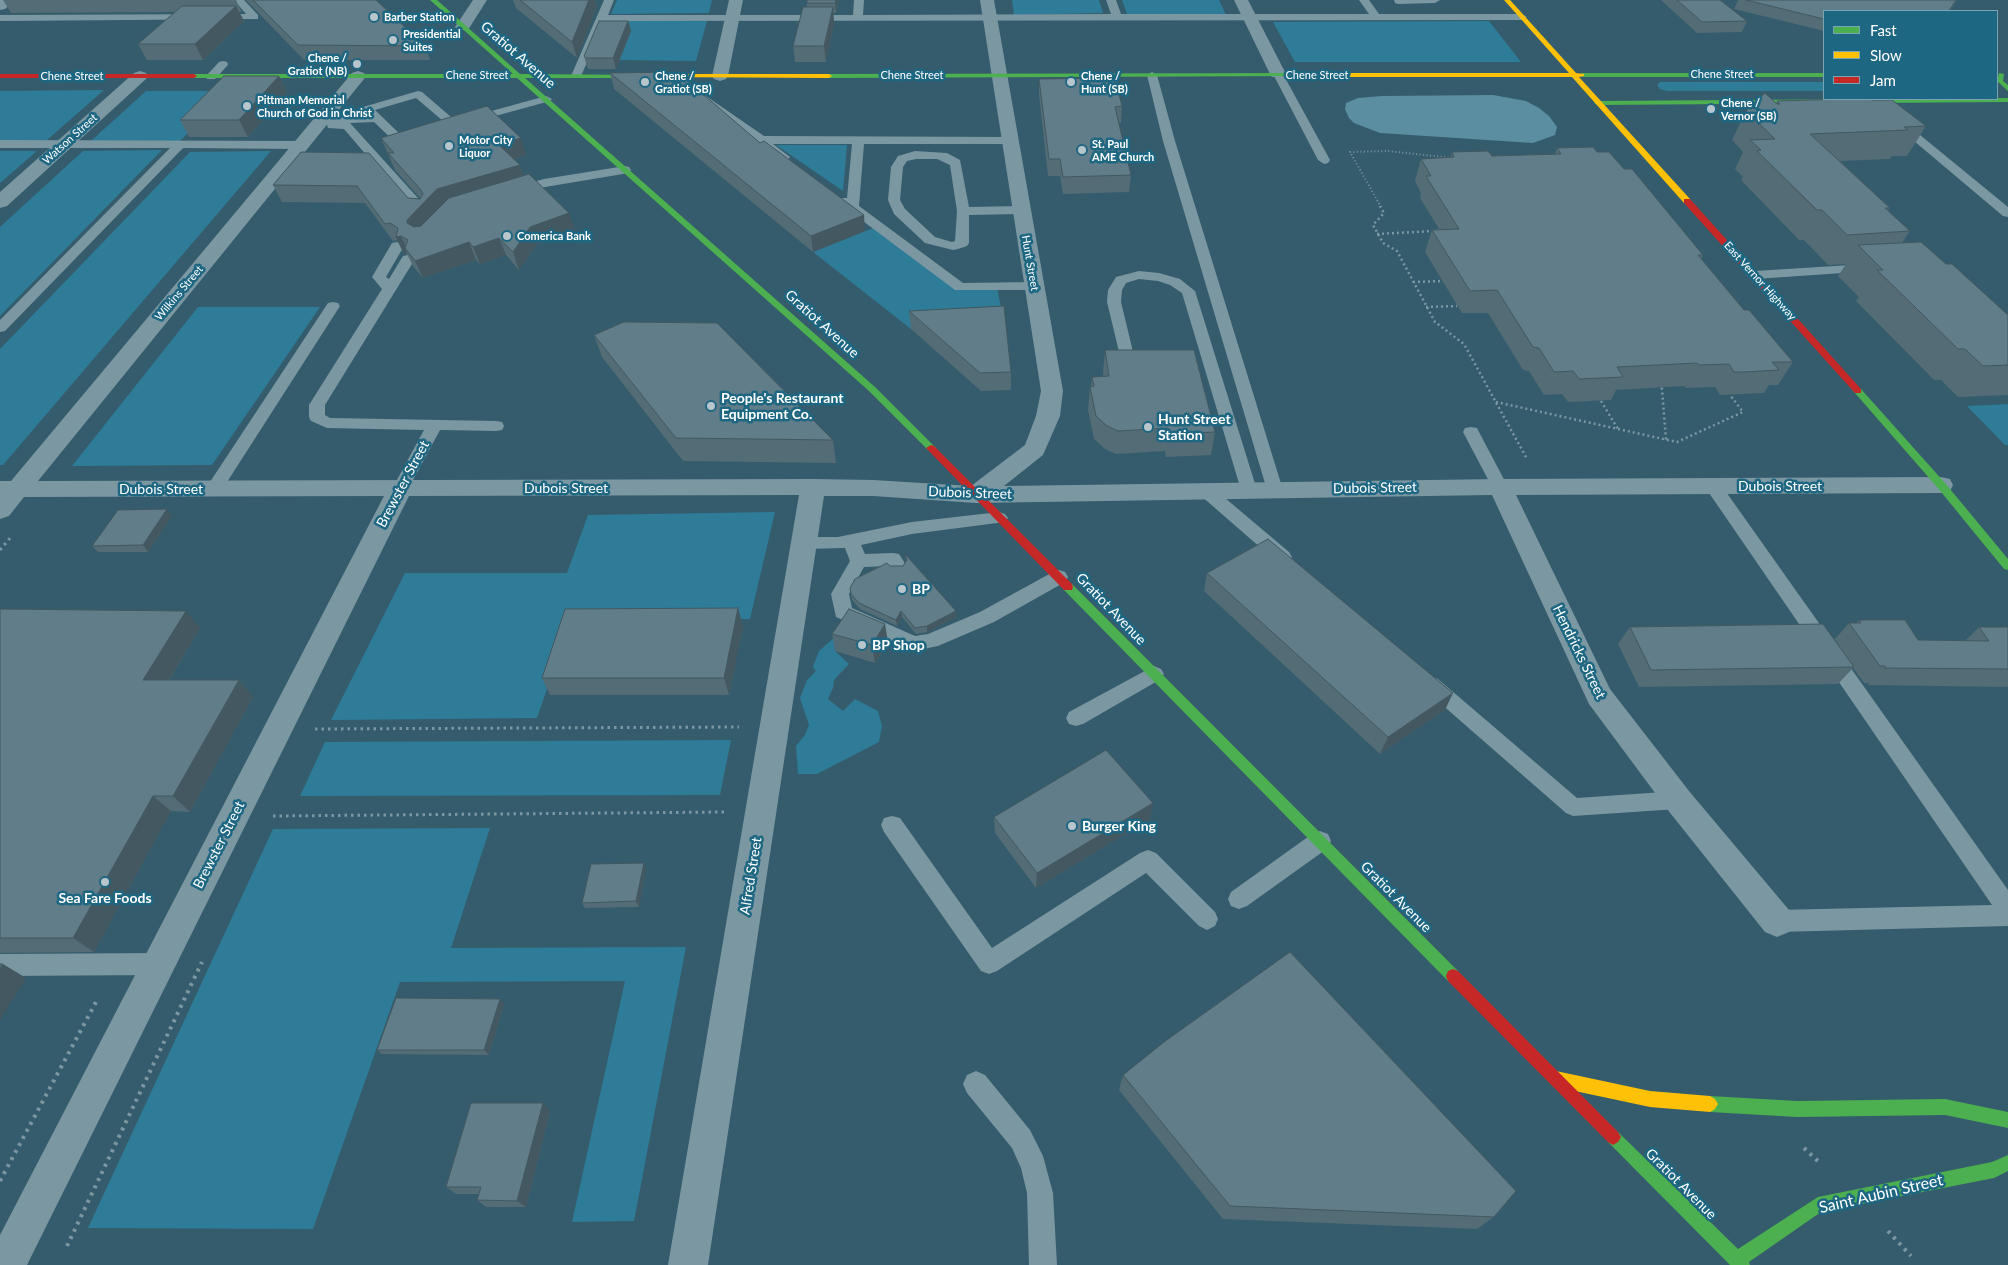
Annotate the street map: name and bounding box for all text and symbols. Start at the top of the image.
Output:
place label: Barber Station [384,10,455,24]
legend [1823,10,1998,100]
marker: Barber Station [368,11,380,23]
street label: Gratiot Avenue [477,18,559,92]
text: Fast [1870,21,1897,39]
place label: Presidential Suites [403,27,461,53]
marker: Presidential Suites [387,34,399,46]
text: Slow [1870,46,1902,64]
place label: Chene / Gratiot (NB) [288,51,347,77]
marker: Chene / Gratiot (NB) [351,58,363,70]
street label: Chene Street [1690,67,1754,81]
street label: Chene Street [445,68,509,82]
street label: Chene Street [880,68,944,82]
street label: Chene Street [1285,68,1349,82]
street label: Chene Street [40,69,104,83]
place label: Chene / Gratiot (SB) [655,69,712,95]
place label: Chene / Hunt (SB) [1081,69,1128,95]
text: Jam [1870,71,1896,89]
marker: Chene / Gratiot (SB) [639,76,651,88]
marker: Chene / Hunt (SB) [1065,76,1077,88]
place label: Pittman Memorial Church of God in Christ [257,93,372,119]
place label: Chene / Vernor (SB) [1721,96,1776,122]
marker: Pittman Memorial Church of God in Christ [241,100,253,112]
marker: Chene / Vernor (SB) [1705,103,1717,115]
street label: Watson Street [40,111,100,167]
place label: Motor City Liquor [459,133,513,159]
place label: St. Paul AME Church [1092,137,1154,163]
marker: Motor City Liquor [443,140,455,152]
marker: St. Paul AME Church [1076,144,1088,156]
place label: Comerica Bank [517,229,591,243]
marker: Comerica Bank [501,230,513,242]
street label: Hunt Street [1019,234,1041,292]
street label: East Vernor Highway [1721,239,1799,323]
street label: Wilkins Street [152,263,206,323]
street label: Gratiot Avenue [782,287,862,361]
place label: People's Restaurant Equipment Co. [721,390,843,422]
marker: People's Restaurant Equipment Co. [705,400,717,412]
place label: Hunt Street Station [1158,411,1231,444]
marker: Hunt Street Station [1142,421,1154,433]
street label: Brewster Street [373,438,433,530]
street label: Dubois Street [1738,478,1822,494]
street label: Dubois Street [1333,479,1417,497]
street label: Dubois Street [524,480,608,496]
street label: Dubois Street [119,481,203,497]
street label: Dubois Street [928,483,1012,503]
street label: Gratiot Avenue [1073,570,1149,648]
place label: BP [912,581,930,597]
marker: BP [896,583,908,595]
street label: Hendricks Street [1549,602,1609,702]
place label: BP Shop [872,637,925,653]
marker: BP Shop [856,639,868,651]
street label: Brewster Street [190,798,248,892]
place label: Burger King [1082,818,1156,834]
marker: Burger King [1066,820,1078,832]
street label: Alfred Street [737,836,765,916]
street label: Gratiot Avenue [1357,858,1435,936]
marker: Sea Fare Foods [99,876,111,888]
place label: Sea Fare Foods [58,890,152,906]
street label: Gratiot Avenue [1642,1145,1720,1223]
street label: Saint Aubin Street [1817,1170,1945,1218]

